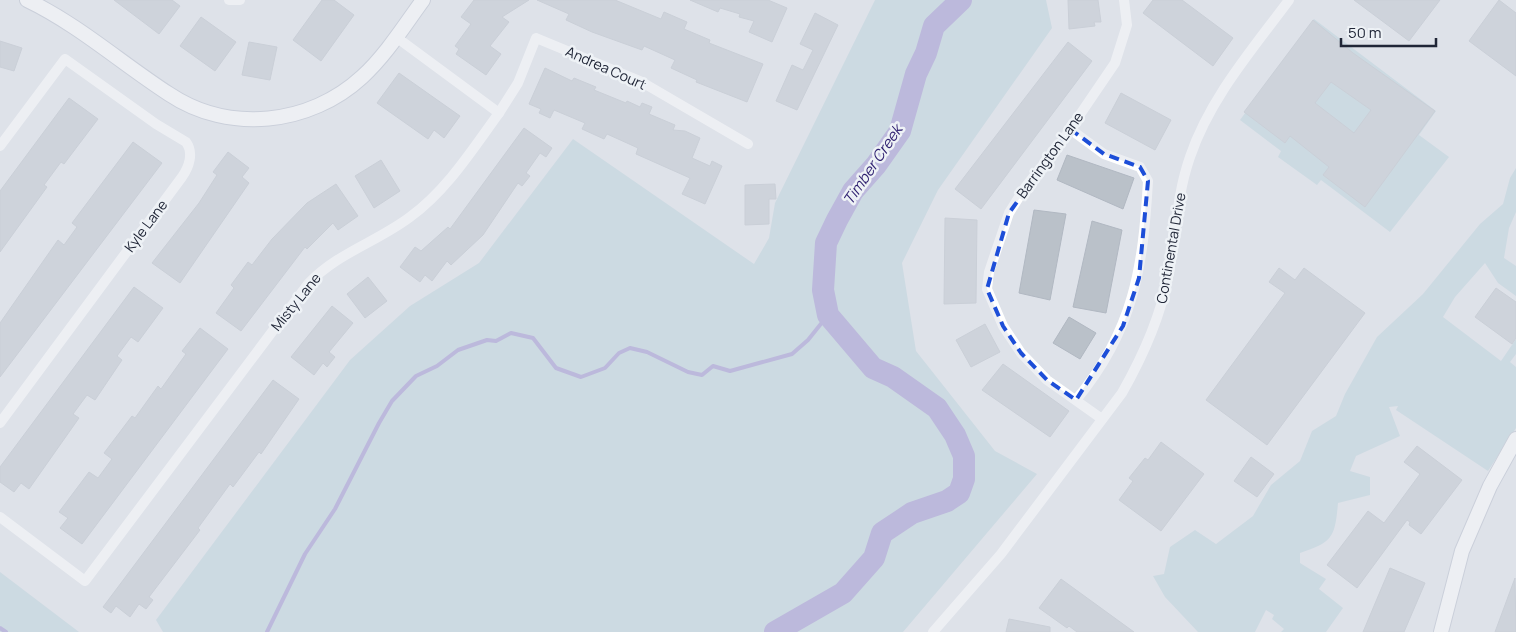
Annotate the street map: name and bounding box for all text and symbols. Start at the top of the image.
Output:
scale bar [1341,15,1436,47]
text: 50 m [1348,22,1382,43]
street label: Andrea Court [563,41,650,94]
street label: Barrington Lane [1012,108,1087,202]
water label: Timber Creek [838,119,908,209]
street label: Continental Drive [1151,191,1190,305]
street label: Kyle Lane [120,196,171,256]
street label: Misty Lane [266,269,325,335]

